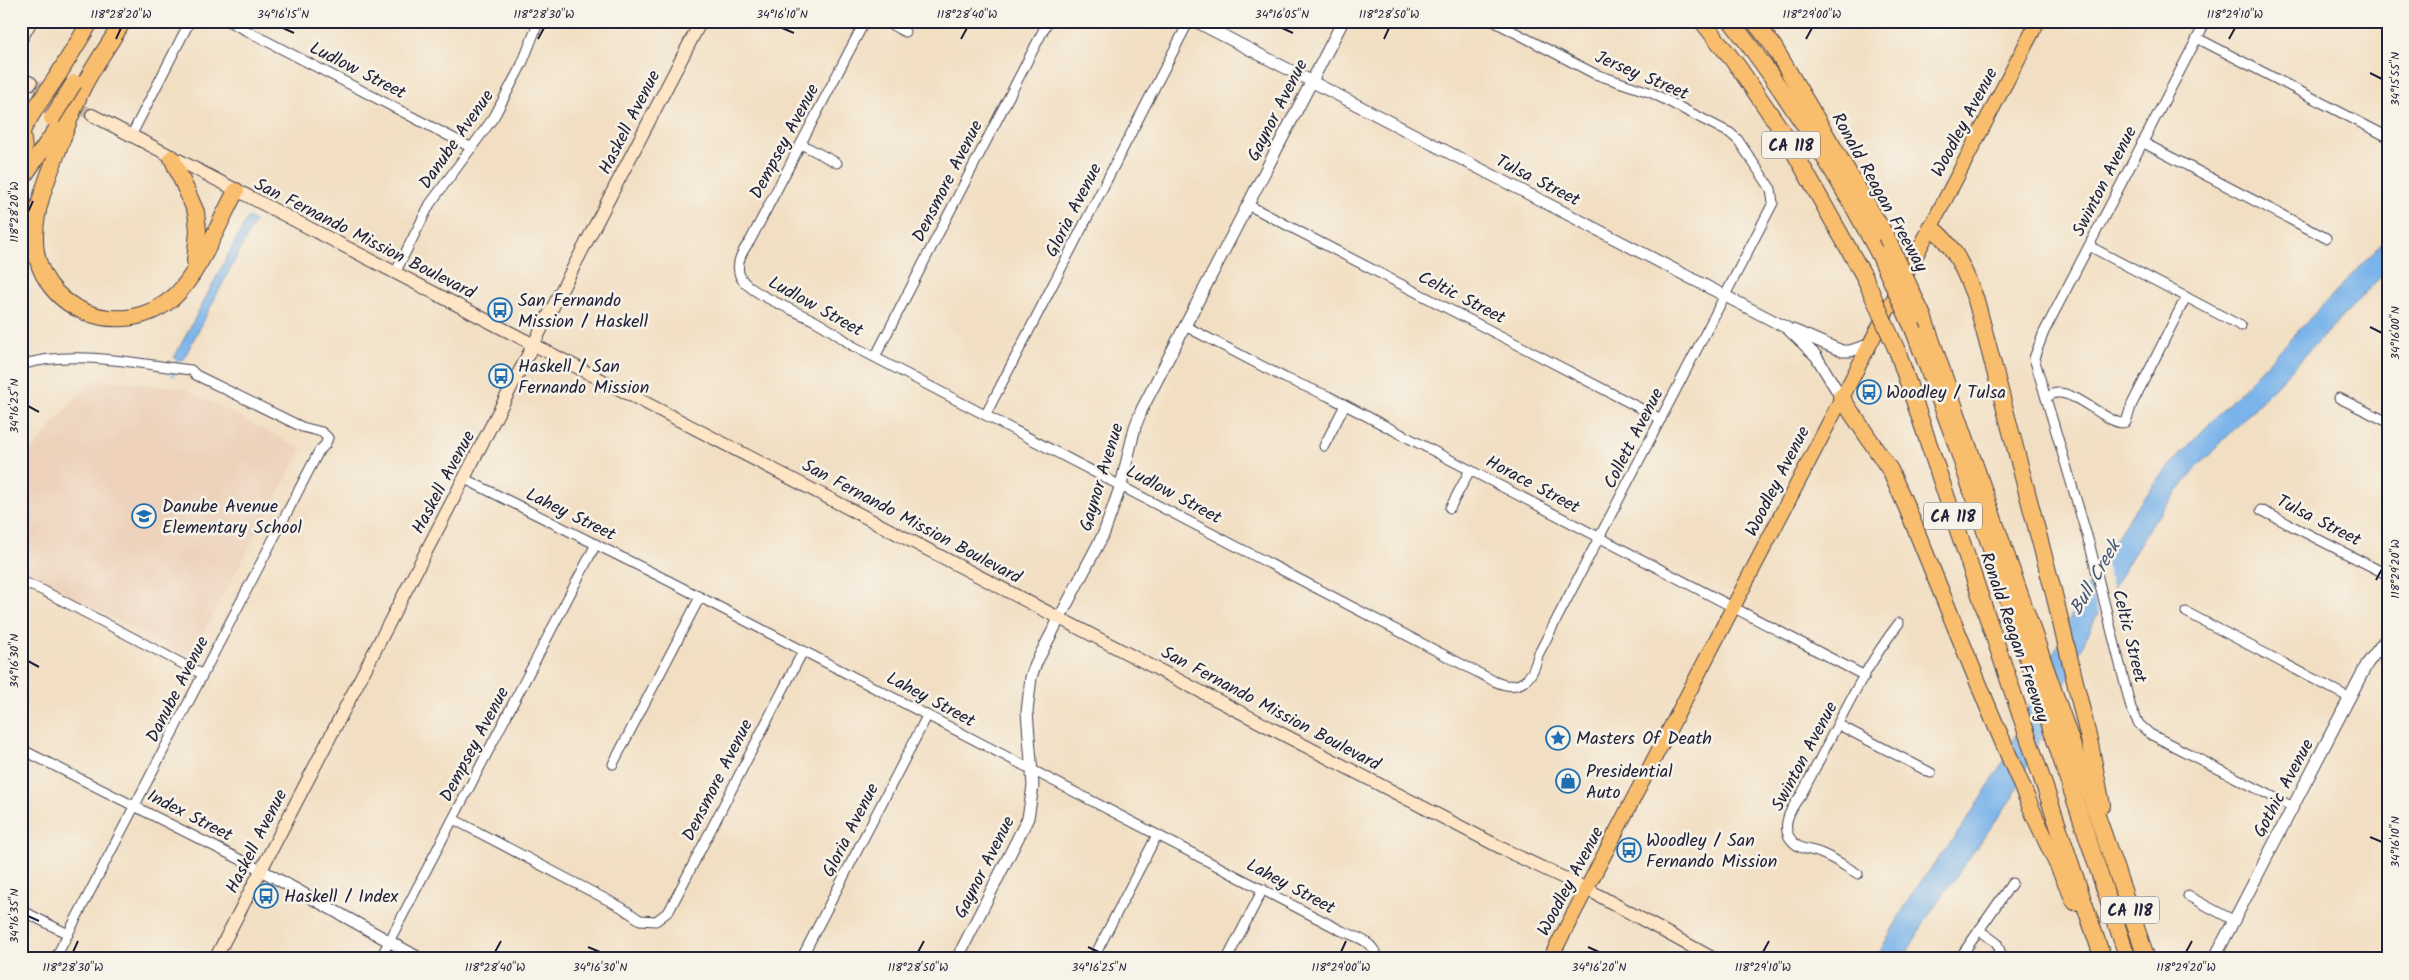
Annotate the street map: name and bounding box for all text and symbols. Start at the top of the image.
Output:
text: 118°28'20"W [90,5,152,24]
text: 34°16'15"N [257,5,309,24]
text: 118°28'30"W [514,5,574,24]
text: 34°16'10"N [756,5,808,24]
text: 118°28'40"W [937,5,997,24]
text: 34°16'05"N [1255,5,1309,24]
text: 118°28'50"W [1359,5,1419,24]
text: 118°29'00"W [1783,5,1841,24]
text: 118°29'10"W [2207,5,2263,24]
street label: Ludlow Street [304,35,412,109]
street label: Jersey Street [1590,44,1694,110]
text: 34°15'55"N [2386,52,2405,106]
street label: Gaynor Avenue [1240,54,1317,167]
street label: Woodley Avenue [1924,63,2006,183]
street label: Haskell Avenue [592,65,669,180]
street label: Dempsey Avenue [743,79,828,205]
street label: Danube Avenue [412,84,502,196]
street label: Ronald Reagan Freeway [1823,108,1935,278]
street label: Densmore Avenue [905,116,992,248]
street label: Swinton Avenue [2065,121,2146,242]
road number: CA 118 [1762,132,1820,158]
street label: Tulsa Street [1490,148,1586,216]
street label: Gloria Avenue [1038,158,1111,263]
street label: San Fernando Mission Boulevard [249,171,481,308]
text: 118°28'20"W [5,181,24,243]
street label: Celtic Street [1412,264,1511,333]
street label: Ludlow Street [762,269,869,346]
place label: San Fernando Mission / Haskell [518,287,649,337]
bus stop icon: San Fernando Mission / Haskell [487,297,513,323]
text: 34°16'00"N [2386,306,2405,360]
place label: Haskell / San Fernando Mission [518,353,649,403]
bus stop icon: Haskell / San Fernando Mission [488,363,514,389]
text: 34°16'25"N [5,378,24,434]
bus stop icon: Woodley / Tulsa [1856,379,1882,405]
place label: Woodley / Tulsa [1886,379,2006,408]
street label: Collett Avenue [1596,383,1672,494]
street label: Gaynor Avenue [1072,420,1133,535]
street label: Woodley Avenue [1738,421,1819,542]
street label: Haskell Avenue [405,426,484,540]
street label: Horace Street [1480,448,1586,523]
street label: San Fernando Mission Boulevard [796,452,1027,593]
street label: Ludlow Street [1120,458,1227,533]
street label: Lahey Street [520,481,621,550]
street label: Tulsa Street [2271,488,2367,556]
place label: Danube Avenue Elementary School [162,493,303,543]
road number: CA 118 [1924,502,1982,530]
school or university icon: Danube Avenue Elementary School [131,503,157,529]
water label: Bull Creek [2062,532,2131,621]
text: 118°29'20"W [2386,539,2405,599]
street label: Ronald Reagan Freeway [1971,548,2057,727]
street label: Celtic Street [2103,587,2154,687]
street label: Danube Avenue [139,631,218,748]
text: 34°16'30"N [5,634,24,688]
street label: San Fernando Mission Boulevard [1155,639,1386,780]
street label: Lahey Street [881,665,981,736]
street label: Dempsey Avenue [433,682,518,808]
street label: Swinton Avenue [1764,697,1846,817]
street label: Densmore Avenue [675,715,762,847]
place icon: Masters Of Death [1545,725,1571,751]
place label: Masters Of Death [1576,725,1712,754]
street label: Gothic Avenue [2246,734,2323,843]
place label: Presidential Auto [1586,758,1673,808]
shop icon: Presidential Auto [1555,768,1581,794]
street label: Gloria Avenue [815,778,888,883]
street label: Index Street [141,782,238,851]
street label: Haskell Avenue [219,784,296,899]
street label: Gaynor Avenue [947,811,1024,924]
text: 34°16'10"N [2386,816,2405,868]
street label: Woodley Avenue [1530,822,1612,942]
place label: Woodley / San Fernando Mission [1646,827,1777,877]
bus stop icon: Woodley / San Fernando Mission [1616,837,1642,863]
street label: Lahey Street [1241,852,1341,923]
bus stop icon: Haskell / Index [253,883,279,909]
place label: Haskell / Index [284,883,399,912]
text: 34°16'35"N [5,888,24,944]
road number: CA 118 [2101,896,2159,924]
text: 118°28'30"W [43,958,103,977]
text: 118°28'40"W [465,958,525,977]
text: 34°16'30"N [573,958,627,977]
text: 118°28'50"W [888,958,948,977]
text: 34°16'25"N [1071,958,1127,977]
text: 118°29'00"W [1312,958,1370,977]
text: 34°16'20"N [1572,958,1626,977]
text: 118°29'10"W [1735,958,1791,977]
text: 118°29'20"W [2156,958,2216,977]

